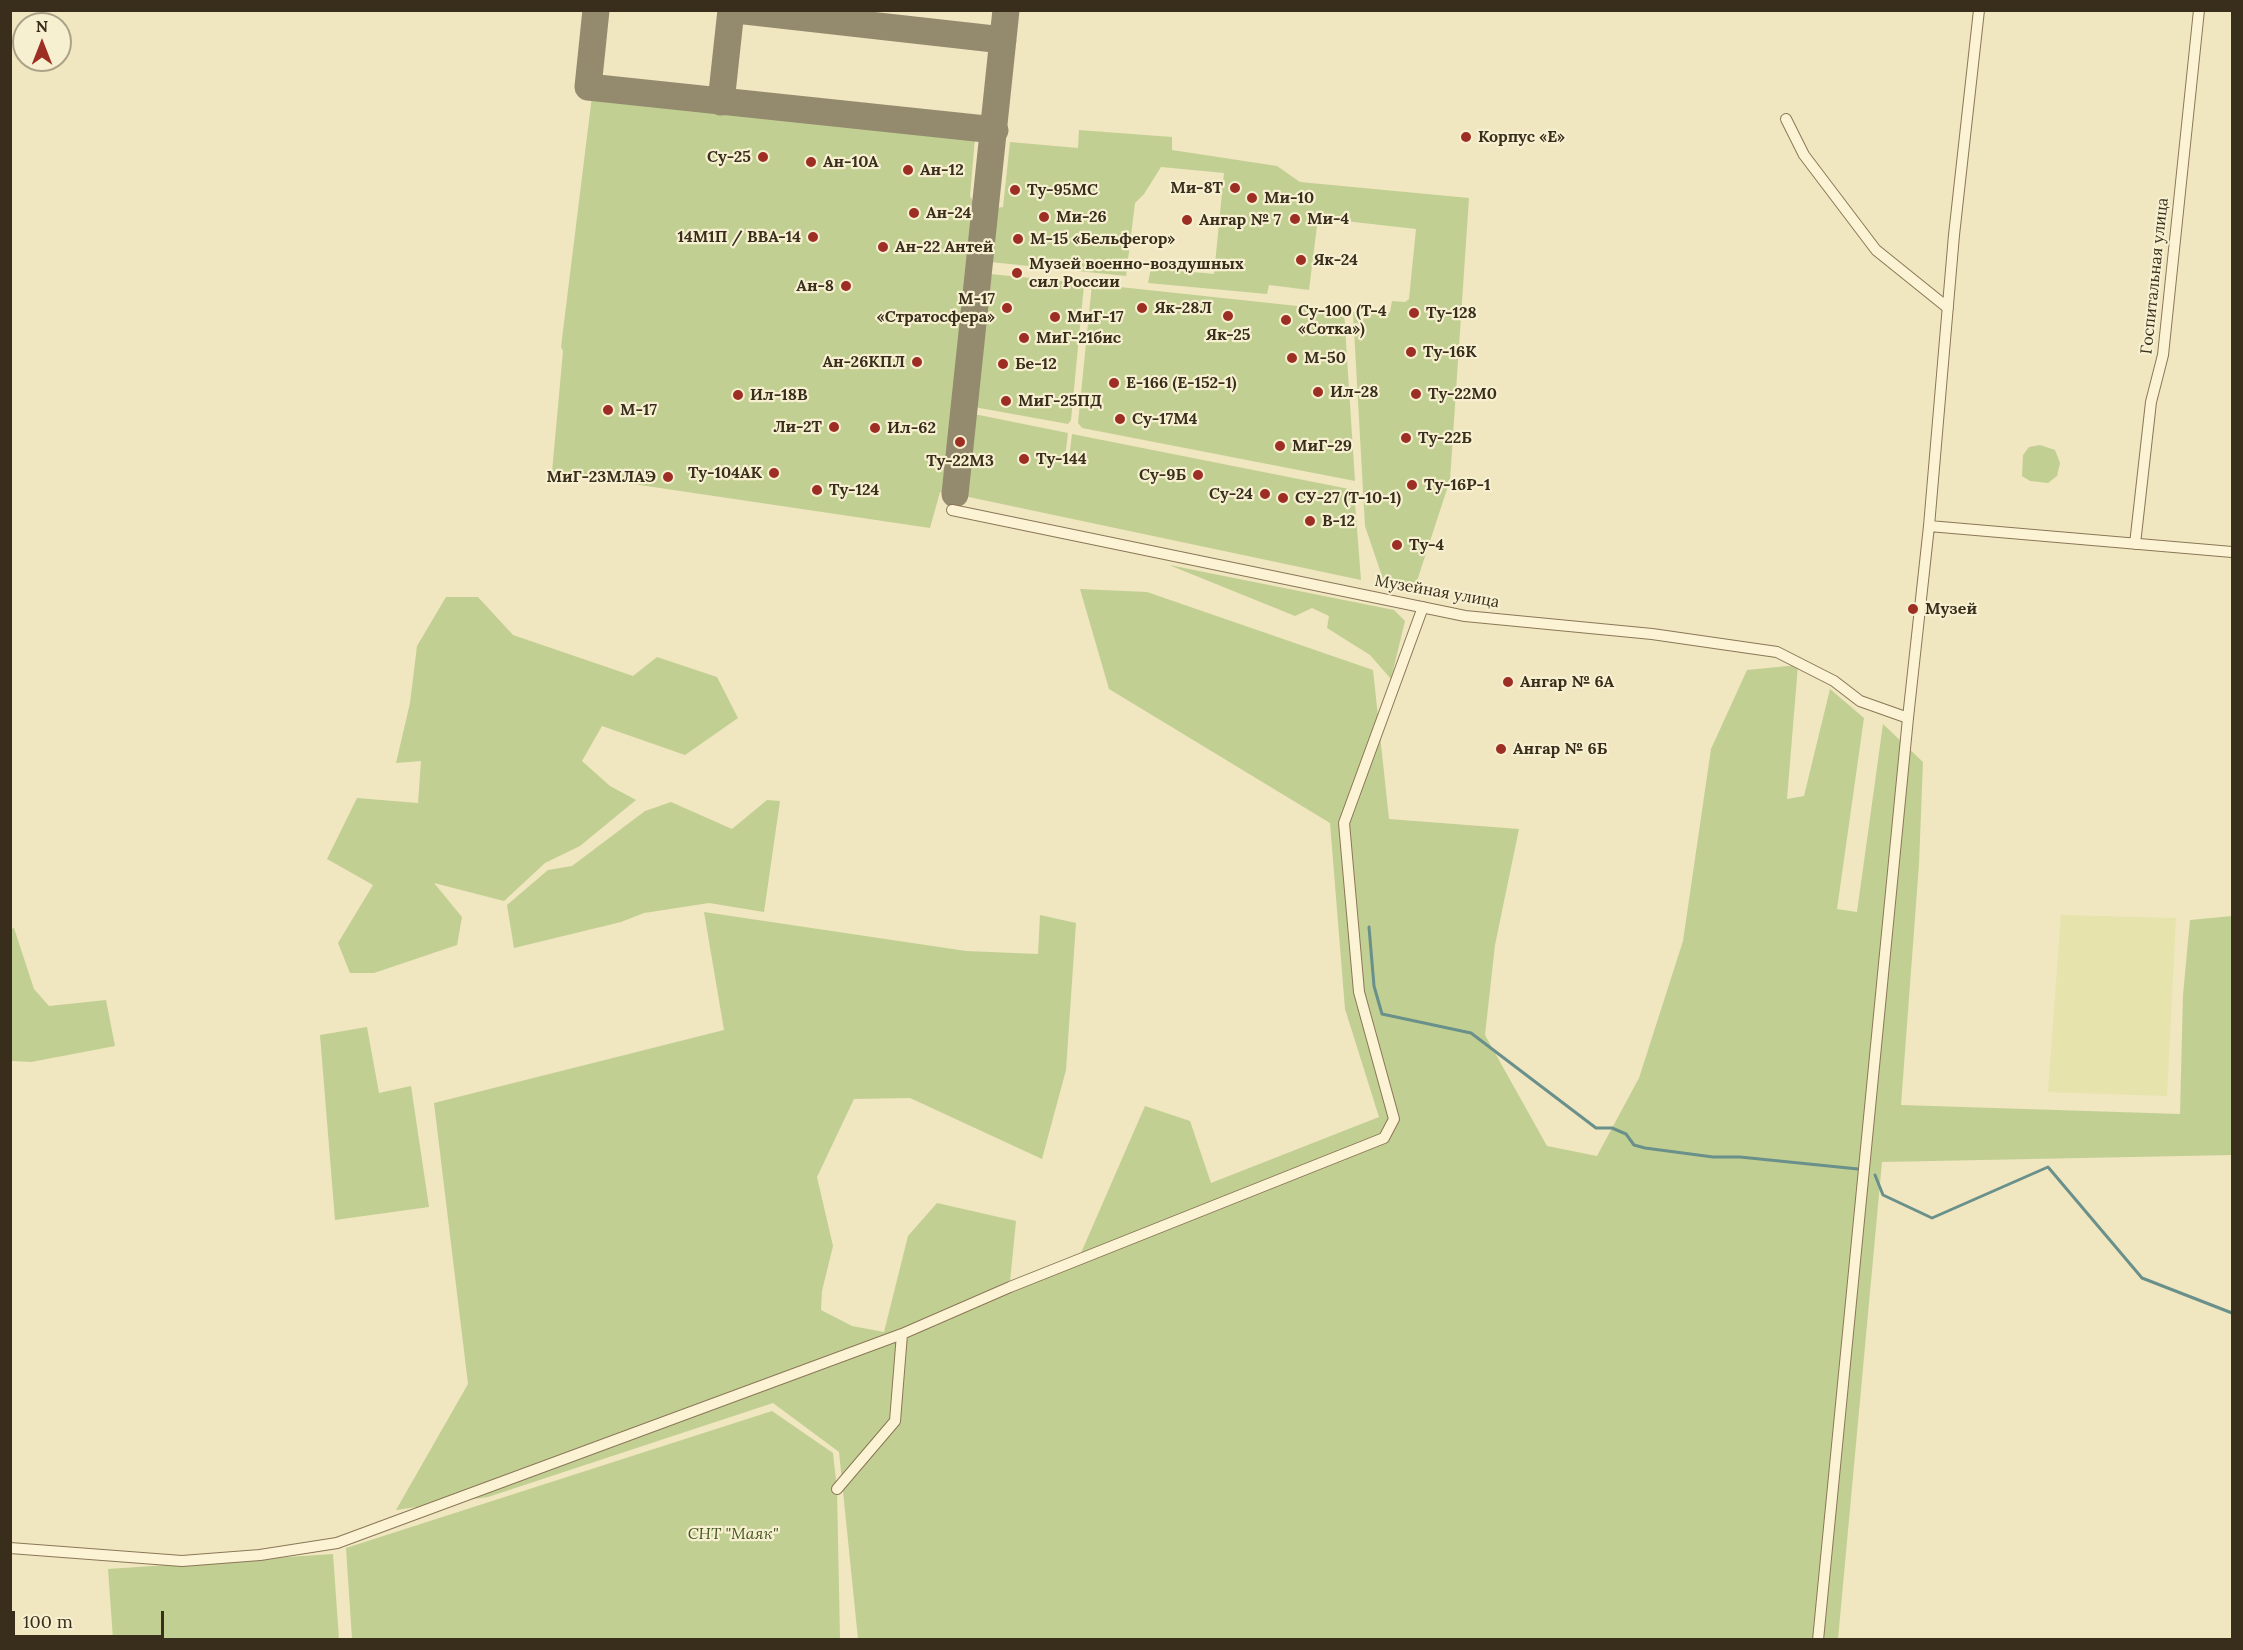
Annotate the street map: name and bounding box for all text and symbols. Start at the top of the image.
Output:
north arrow [12,12,72,72]
text: N [36,16,48,36]
place label: Корпус «Е» [1478,127,1565,147]
marker: Корпус «Е» [1459,130,1473,144]
place label: Су-25 [707,147,751,167]
marker: Су-25 [756,150,770,164]
place label: Ан-10А [823,152,879,172]
marker: Ан-10А [804,155,818,169]
place label: Ан-12 [920,160,964,180]
marker: Ан-12 [901,163,915,177]
place label: Ми-8Т [1170,178,1223,198]
place label: Ту-95МС [1027,180,1098,200]
marker: Ми-8Т [1228,181,1242,195]
marker: Ту-95МС [1008,183,1022,197]
place label: Ми-10 [1264,188,1314,208]
marker: Ми-10 [1245,191,1259,205]
street label: Госпитальная улица [2137,197,2173,355]
place label: Ан-24 [926,203,971,223]
marker: Ан-24 [907,206,921,220]
place label: Ми-26 [1056,207,1107,227]
place label: Ми-4 [1307,209,1349,229]
marker: Ми-26 [1037,210,1051,224]
place label: Ангар № 7 [1199,210,1281,230]
marker: Ми-4 [1288,212,1302,226]
marker: Ангар № 7 [1180,213,1194,227]
place label: 14М1П / ВВА-14 [677,227,801,247]
place label: М-15 «Бельфегор» [1030,229,1175,249]
marker: 14М1П / ВВА-14 [806,230,820,244]
marker: М-15 «Бельфегор» [1011,232,1025,246]
place label: Ан-22 Антей [895,237,993,257]
marker: Ан-22 Антей [876,240,890,254]
place label: Як-24 [1313,250,1358,270]
marker: Як-24 [1294,253,1308,267]
place label: Музей военно-воздушных сил России [1029,254,1244,292]
marker: Музей военно-воздушных сил России [1010,266,1024,280]
place label: Ан-8 [796,276,834,296]
marker: Ан-8 [839,279,853,293]
place label: М-17 «Стратосфера» [877,289,995,327]
place label: Як-28Л [1154,298,1212,318]
marker: М-17 «Стратосфера» [1000,301,1014,315]
marker: Як-28Л [1135,301,1149,315]
place label: Су-100 (Т-4 «Сотка») [1298,301,1387,339]
place label: Ту-128 [1426,303,1477,323]
marker: Ту-128 [1407,306,1421,320]
place label: МиГ-17 [1067,307,1124,327]
marker: Як-25 [1221,309,1235,323]
marker: МиГ-17 [1048,310,1062,324]
marker: Су-100 (Т-4 «Сотка») [1279,313,1293,327]
place label: Як-25 [1206,325,1250,345]
place label: МиГ-21бис [1036,328,1121,348]
marker: МиГ-21бис [1017,331,1031,345]
place label: Ту-16К [1423,342,1477,362]
marker: Ту-16К [1404,345,1418,359]
place label: М-50 [1304,348,1346,368]
marker: М-50 [1285,351,1299,365]
place label: Ан-26КПЛ [822,352,905,372]
place label: Бе-12 [1015,354,1057,374]
marker: Ан-26КПЛ [910,355,924,369]
marker: Бе-12 [996,357,1010,371]
place label: Е-166 (Е-152-1) [1126,373,1237,393]
marker: Е-166 (Е-152-1) [1107,376,1121,390]
place label: Ил-28 [1330,382,1378,402]
place label: Ту-22М0 [1428,384,1497,404]
place label: Ил-18В [750,385,807,405]
marker: Ил-28 [1311,385,1325,399]
marker: Ту-22М0 [1409,387,1423,401]
marker: Ил-18В [731,388,745,402]
place label: МиГ-25ПД [1018,391,1102,411]
marker: МиГ-25ПД [999,394,1013,408]
place label: М-17 [620,400,657,420]
marker: М-17 [601,403,615,417]
place label: Су-17М4 [1132,409,1198,429]
marker: Су-17М4 [1113,412,1127,426]
place label: Ли-2Т [773,417,822,437]
place label: Ил-62 [887,418,936,438]
marker: Ли-2Т [827,420,841,434]
marker: Ил-62 [868,421,882,435]
place label: Ту-22Б [1418,428,1472,448]
marker: Ту-22Б [1399,431,1413,445]
marker: Ту-22М3 [953,435,967,449]
place label: МиГ-29 [1292,436,1352,456]
marker: МиГ-29 [1273,439,1287,453]
place label: Ту-144 [1036,449,1087,469]
place label: Ту-22М3 [926,451,994,471]
marker: Ту-144 [1017,452,1031,466]
place label: Ту-104АК [688,463,762,483]
place label: Су-9Б [1139,465,1186,485]
marker: Ту-104АК [767,466,781,480]
place label: МиГ-23МЛАЭ [546,467,656,487]
marker: Су-9Б [1191,468,1205,482]
marker: МиГ-23МЛАЭ [661,470,675,484]
place label: Ту-16Р-1 [1424,475,1491,495]
marker: Ту-16Р-1 [1405,478,1419,492]
place label: Ту-124 [829,480,879,500]
marker: Ту-124 [810,483,824,497]
place label: Су-24 [1209,484,1253,504]
marker: Су-24 [1258,487,1272,501]
place label: СУ-27 (Т-10-1) [1295,488,1401,508]
marker: СУ-27 (Т-10-1) [1276,491,1290,505]
place label: В-12 [1322,511,1355,531]
marker: В-12 [1303,514,1317,528]
place label: Ту-4 [1409,535,1444,555]
marker: Ту-4 [1390,538,1404,552]
street label: Музейная улица [1373,572,1501,612]
place label: Музей [1925,599,1977,619]
marker: Музей [1906,602,1920,616]
place label: Ангар № 6А [1520,672,1614,692]
marker: Ангар № 6А [1501,675,1515,689]
place label: Ангар № 6Б [1513,739,1607,759]
marker: Ангар № 6Б [1494,742,1508,756]
park label: СНТ "Маяк" [688,1524,778,1544]
scale bar [15,1599,166,1637]
text: 100 m [23,1610,73,1633]

